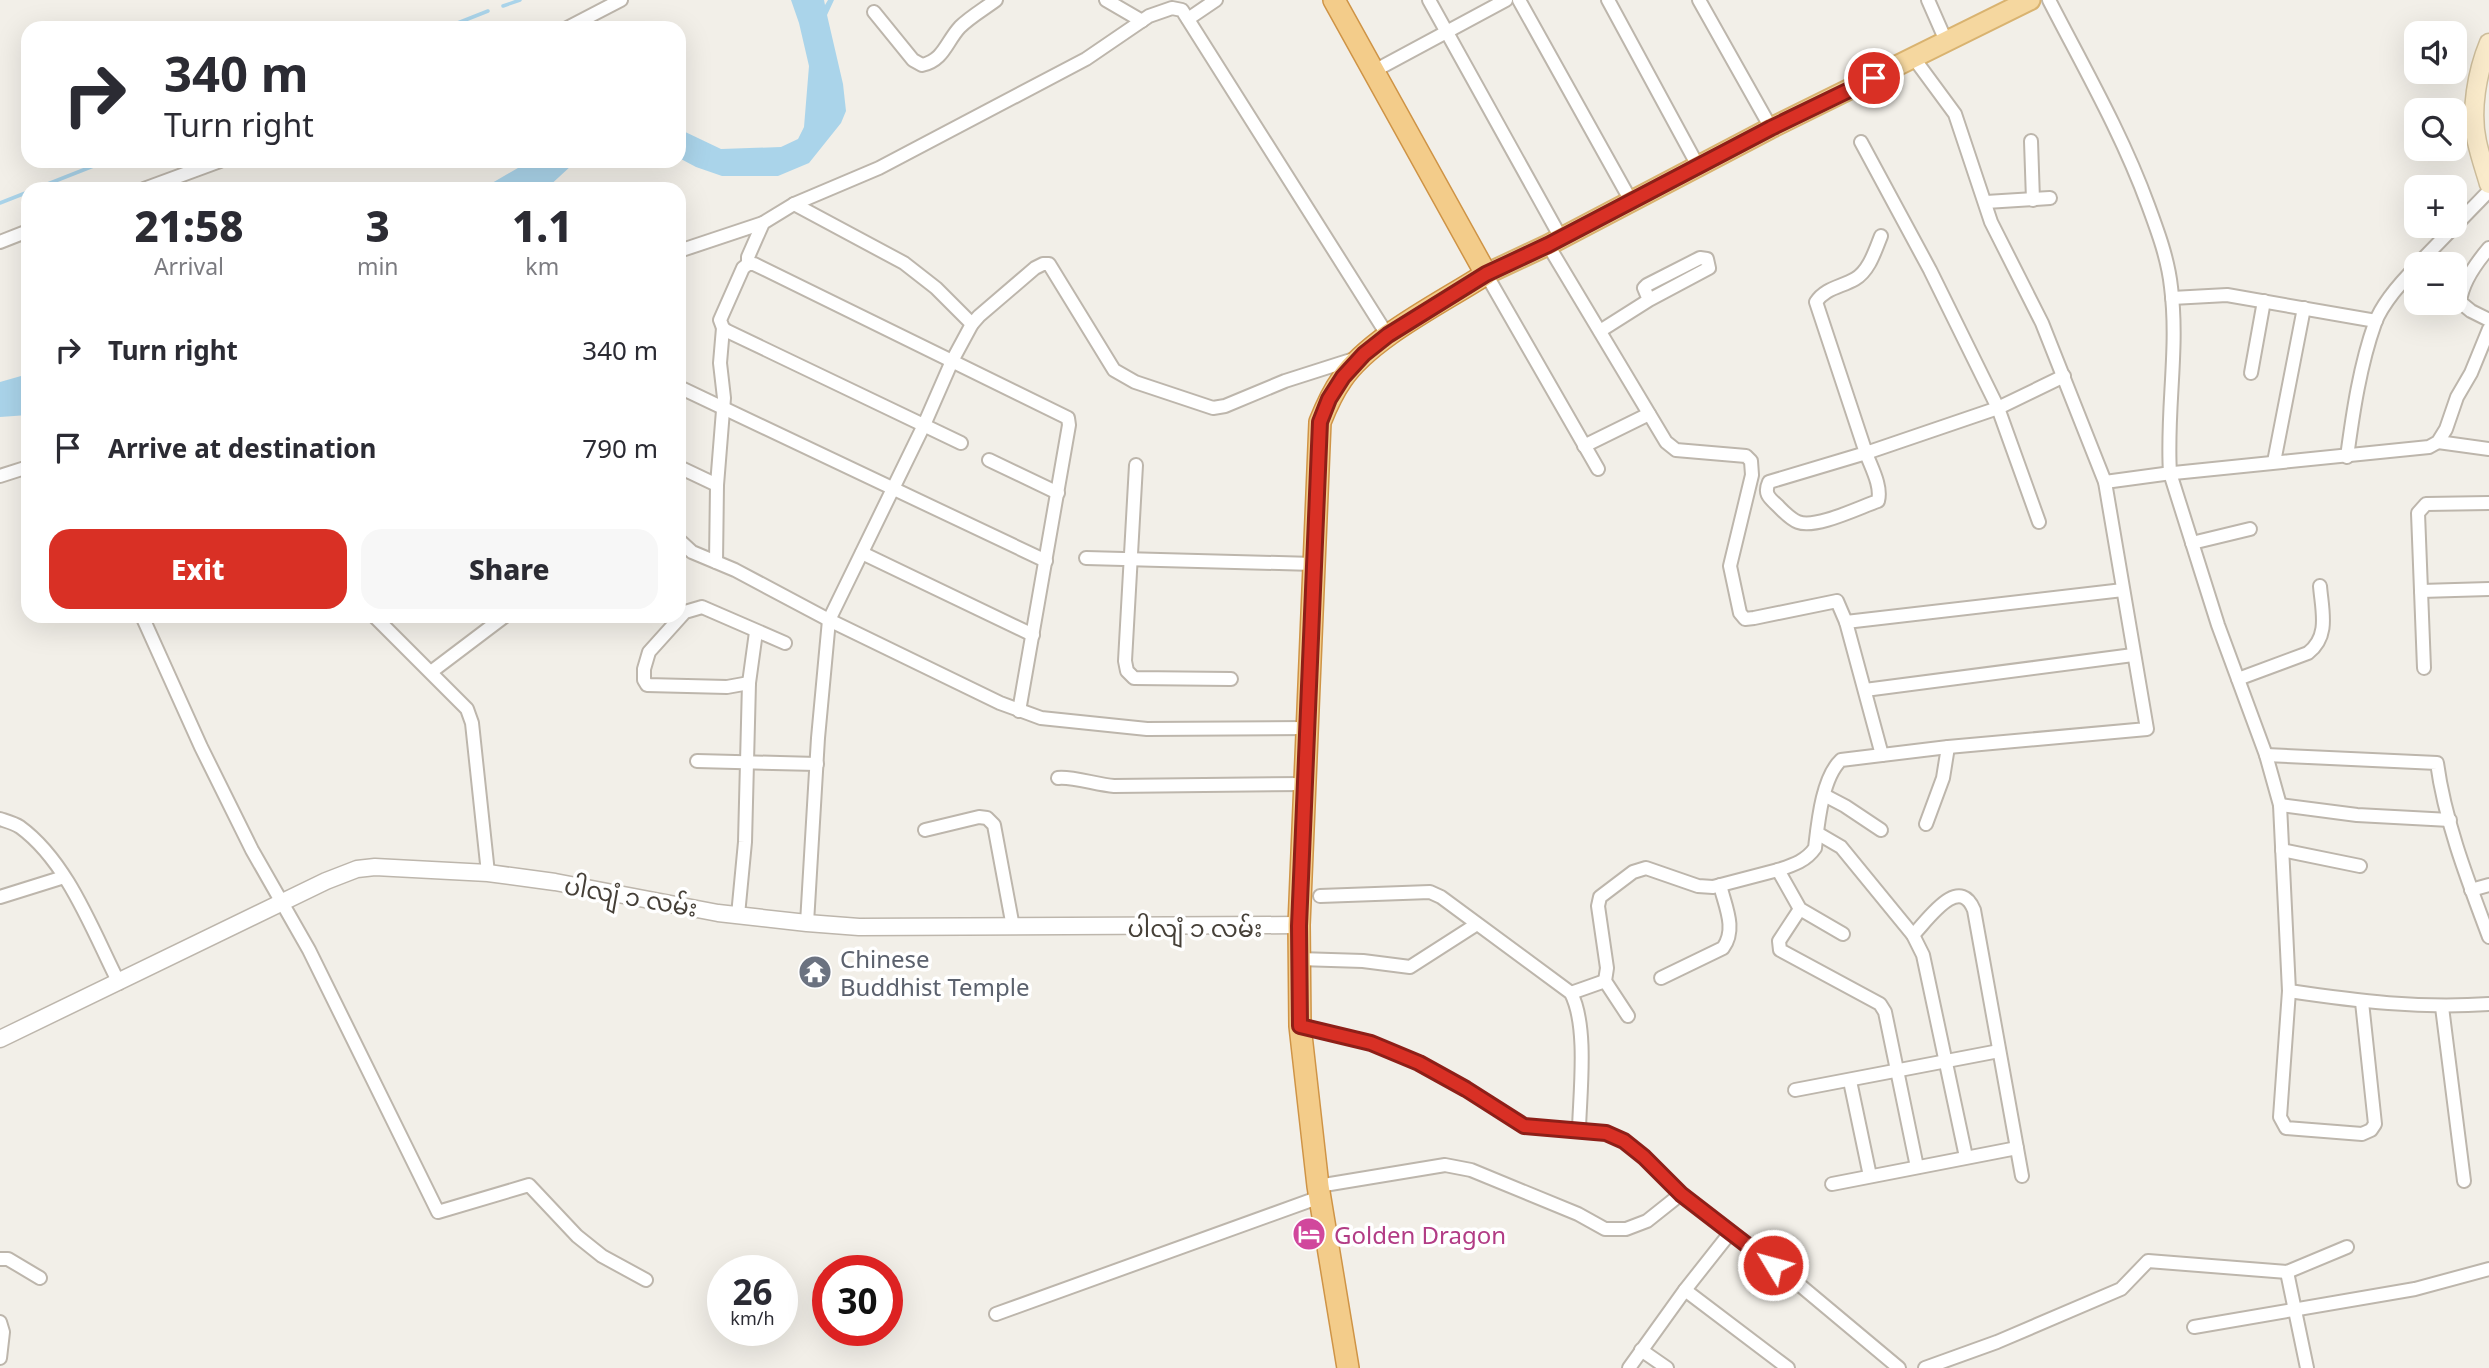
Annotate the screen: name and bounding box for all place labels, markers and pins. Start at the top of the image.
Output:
pin [1844,48,1904,108]
place label: Chinese Buddhist Temple [840,942,1030,1003]
temple icon: Chinese Buddhist Temple [796,953,834,991]
hotel icon: Golden Dragon [1290,1215,1328,1253]
place label: Golden Dragon [1334,1218,1506,1251]

